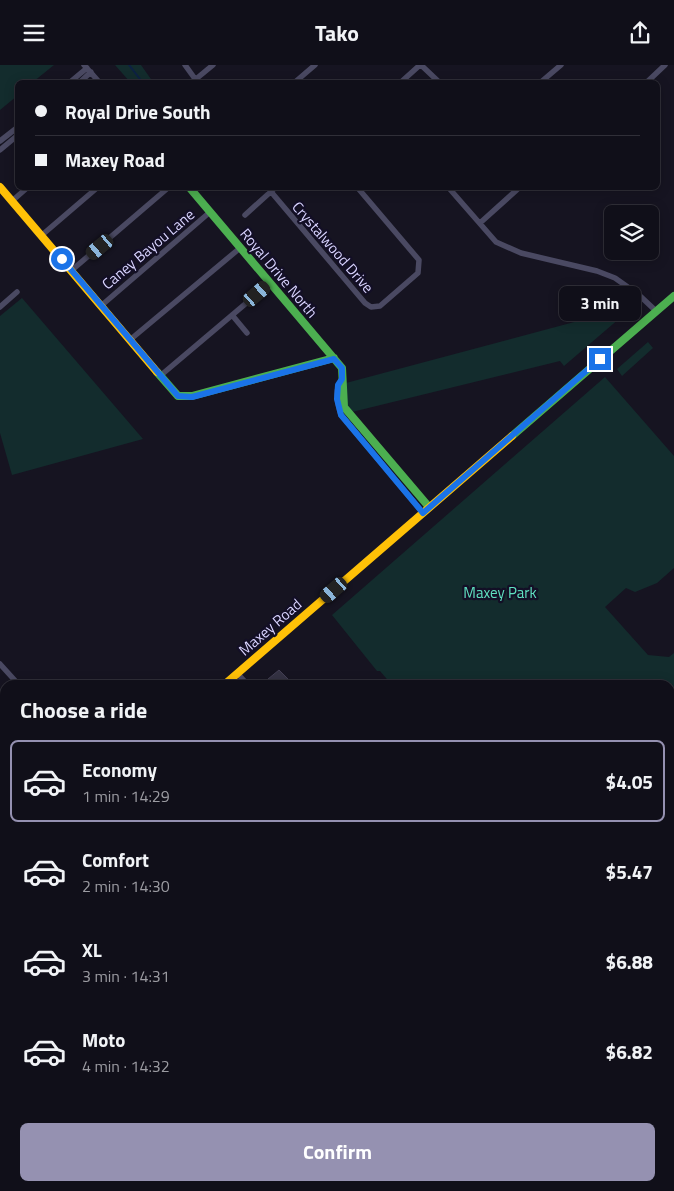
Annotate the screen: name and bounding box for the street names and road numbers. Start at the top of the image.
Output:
street label: Crystalwood Drive [287,196,379,298]
street label: Caney Bayou Lane [97,203,199,295]
street label: Royal Drive North [235,223,323,323]
street label: Maxey Road [233,593,307,661]

